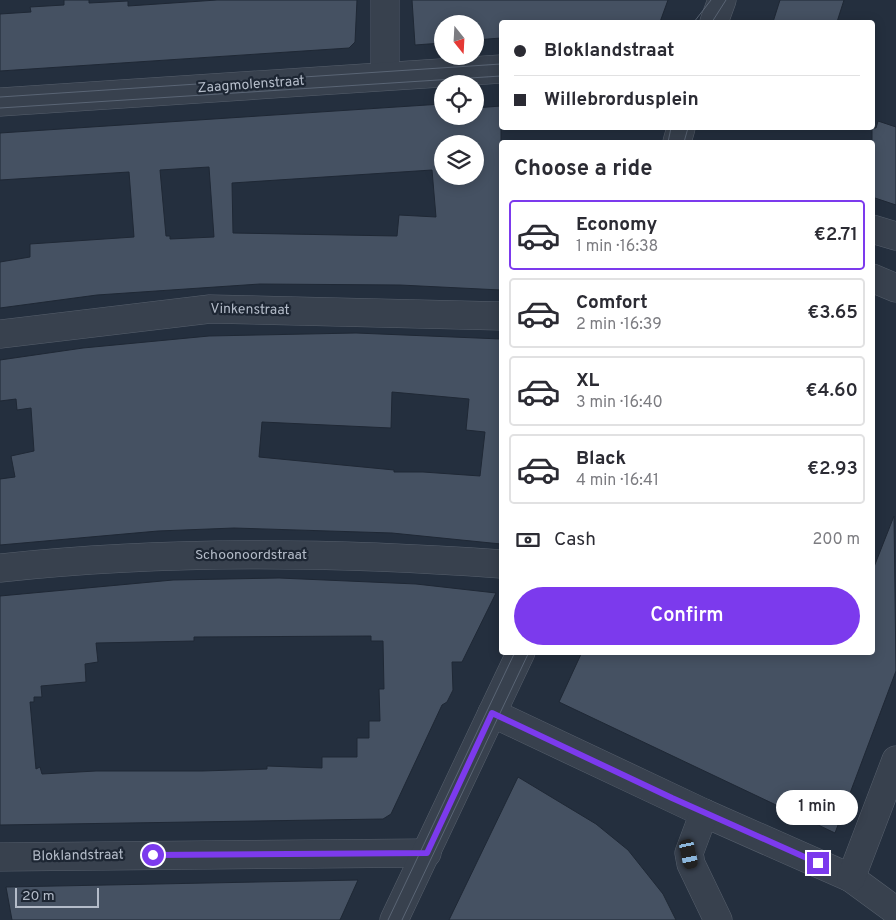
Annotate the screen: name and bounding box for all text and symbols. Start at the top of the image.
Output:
north arrow [434,15,484,65]
map controls [434,15,484,185]
text: Bloklandstraat [544,39,674,63]
street label: Zaagmolenstraat [197,73,305,97]
button: locate [434,75,484,125]
text: Willebrordusplein [544,88,699,112]
button: layers [434,135,484,185]
text: Choose a ride [514,156,652,183]
icon: car [516,213,561,258]
text: Economy [576,213,657,237]
text: €2.71 [814,223,858,247]
text: 1 min · 16:38 [576,237,658,257]
icon: car [516,291,561,336]
text: Comfort [576,291,648,315]
street label: Vinkenstraat [210,301,290,319]
text: €3.65 [807,301,858,325]
text: 2 min · 16:39 [576,315,662,335]
icon: car [516,369,561,414]
text: XL [576,369,599,393]
text: €4.60 [806,379,858,403]
text: 3 min · 16:40 [576,393,663,413]
icon: car [516,447,561,492]
text: Black [576,447,626,471]
text: €2.93 [807,457,858,481]
text: 4 min · 16:41 [576,471,659,491]
icon: cash [514,526,542,554]
text: Cash [554,528,596,552]
text: 200 m [812,530,860,550]
street label: Schoonoordstraat [195,547,307,564]
button: Confirm [514,587,860,645]
callout: 1 min [777,790,859,826]
text: 1 min [798,797,836,817]
car [678,838,699,870]
route start [142,844,164,866]
street label: Bloklandstraat [32,847,124,865]
route end [807,852,829,874]
scale bar [15,885,99,908]
text: 20 m [22,888,55,905]

